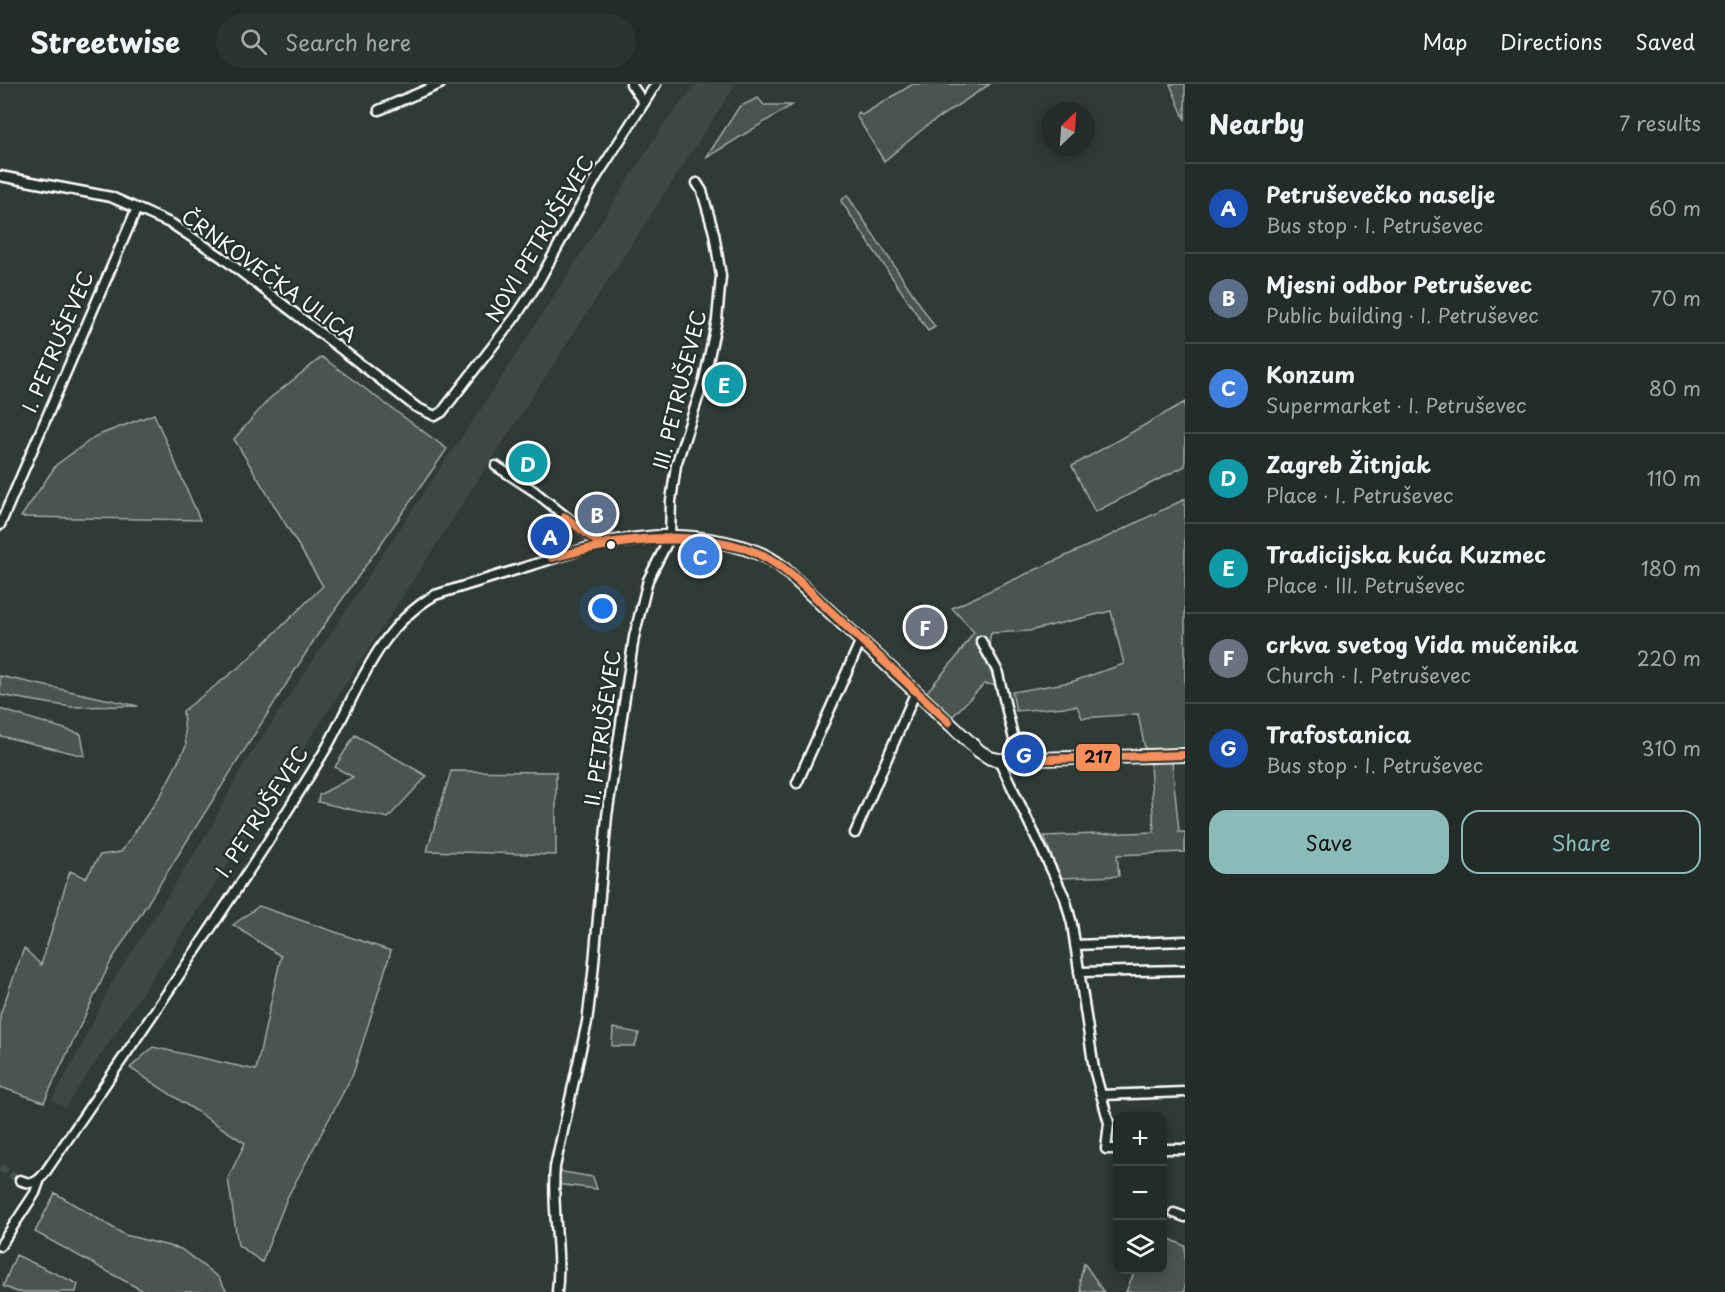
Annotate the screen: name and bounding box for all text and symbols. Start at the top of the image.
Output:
search box [216,14,636,68]
text: Streetwise [30,20,180,63]
icon: search [237,25,270,58]
text: Search here [285,25,411,58]
text: Map [1422,25,1467,57]
text: Directions [1500,25,1602,57]
text: Saved [1635,25,1695,57]
north arrow [1041,102,1095,156]
text: Nearby [1209,104,1304,143]
text: 7 results [1619,108,1701,138]
street label: NOVI PETRUŠEVEC [477,149,601,328]
text: Petruševečko naselje [1266,177,1495,210]
text: A [1221,193,1236,223]
text: 60 m [1649,193,1701,223]
street label: ČRNKOVEČKA ULICA [176,201,364,349]
text: Bus stop · I. Petruševec [1266,210,1483,240]
street label: I. PETRUŠEVEC [14,266,100,417]
text: Mjesni odbor Petruševec [1266,267,1532,300]
text: B [1222,283,1235,313]
text: 70 m [1651,283,1701,313]
text: Public building · I. Petruševec [1266,300,1539,330]
street label: III. PETRUŠEVEC [645,307,713,472]
text: Konzum [1266,357,1355,390]
pin: E [704,362,744,406]
text: C [1221,373,1236,403]
text: 80 m [1649,373,1701,403]
text: Supermarket · I. Petruševec [1266,390,1527,420]
pin: D [508,440,548,485]
text: Zagreb Žitnjak [1266,447,1431,480]
text: D [1221,463,1236,493]
text: 110 m [1647,463,1701,493]
text: Place · I. Petruševec [1266,480,1453,510]
pin: B [578,492,616,536]
pin: A [530,514,570,558]
pin: C [680,534,720,578]
text: Tradicijska kuća Kuzmec [1266,537,1546,570]
unlabelled marker [605,539,617,551]
text: E [1222,553,1235,583]
text: 180 m [1641,553,1701,583]
text: Place · III. Petruševec [1266,570,1465,600]
your location [588,594,617,623]
pin: F [906,604,944,650]
text: crkva svetog Vida mučenika [1266,627,1578,660]
text: F [1223,643,1234,673]
text: 220 m [1637,643,1701,673]
street label: II. PETRUŠEVEC [576,648,628,808]
text: Church · I. Petruševec [1266,660,1471,690]
text: Trafostanica [1266,717,1411,750]
pin: G [1004,732,1044,776]
text: G [1220,733,1237,763]
text: 310 m [1641,733,1701,763]
street label: I. PETRUŠEVEC [207,740,315,883]
line badge: 217 [1075,743,1121,772]
text: 217 [1084,744,1112,768]
text: Bus stop · I. Petruševec [1266,750,1483,780]
button: Save [1209,810,1449,874]
button: Share [1461,810,1701,874]
map controls [1113,1112,1167,1274]
button: + [1113,1112,1167,1166]
button: − [1113,1166,1167,1220]
button: layers [1113,1220,1167,1274]

